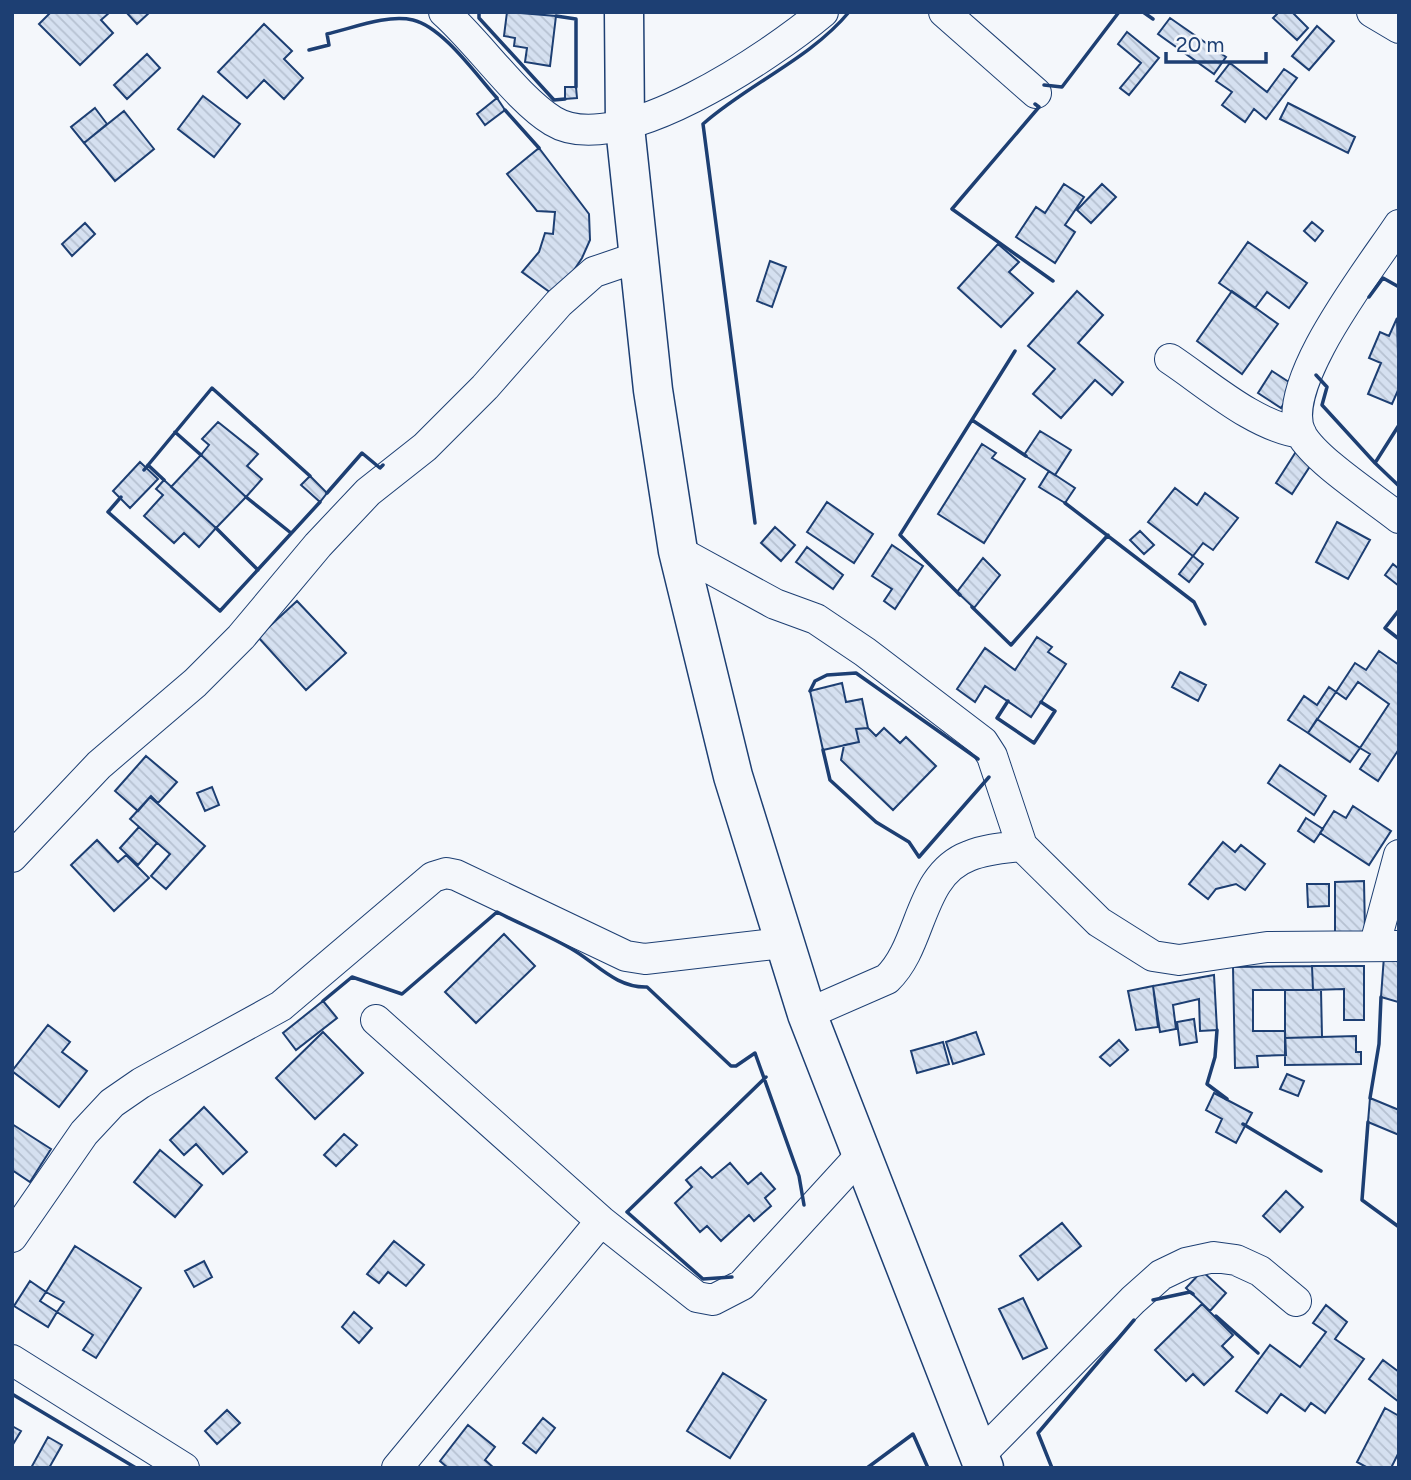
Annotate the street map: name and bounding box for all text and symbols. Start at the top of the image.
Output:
scale bar [1166,21,1266,65]
text: 20 m [1176,32,1224,57]

